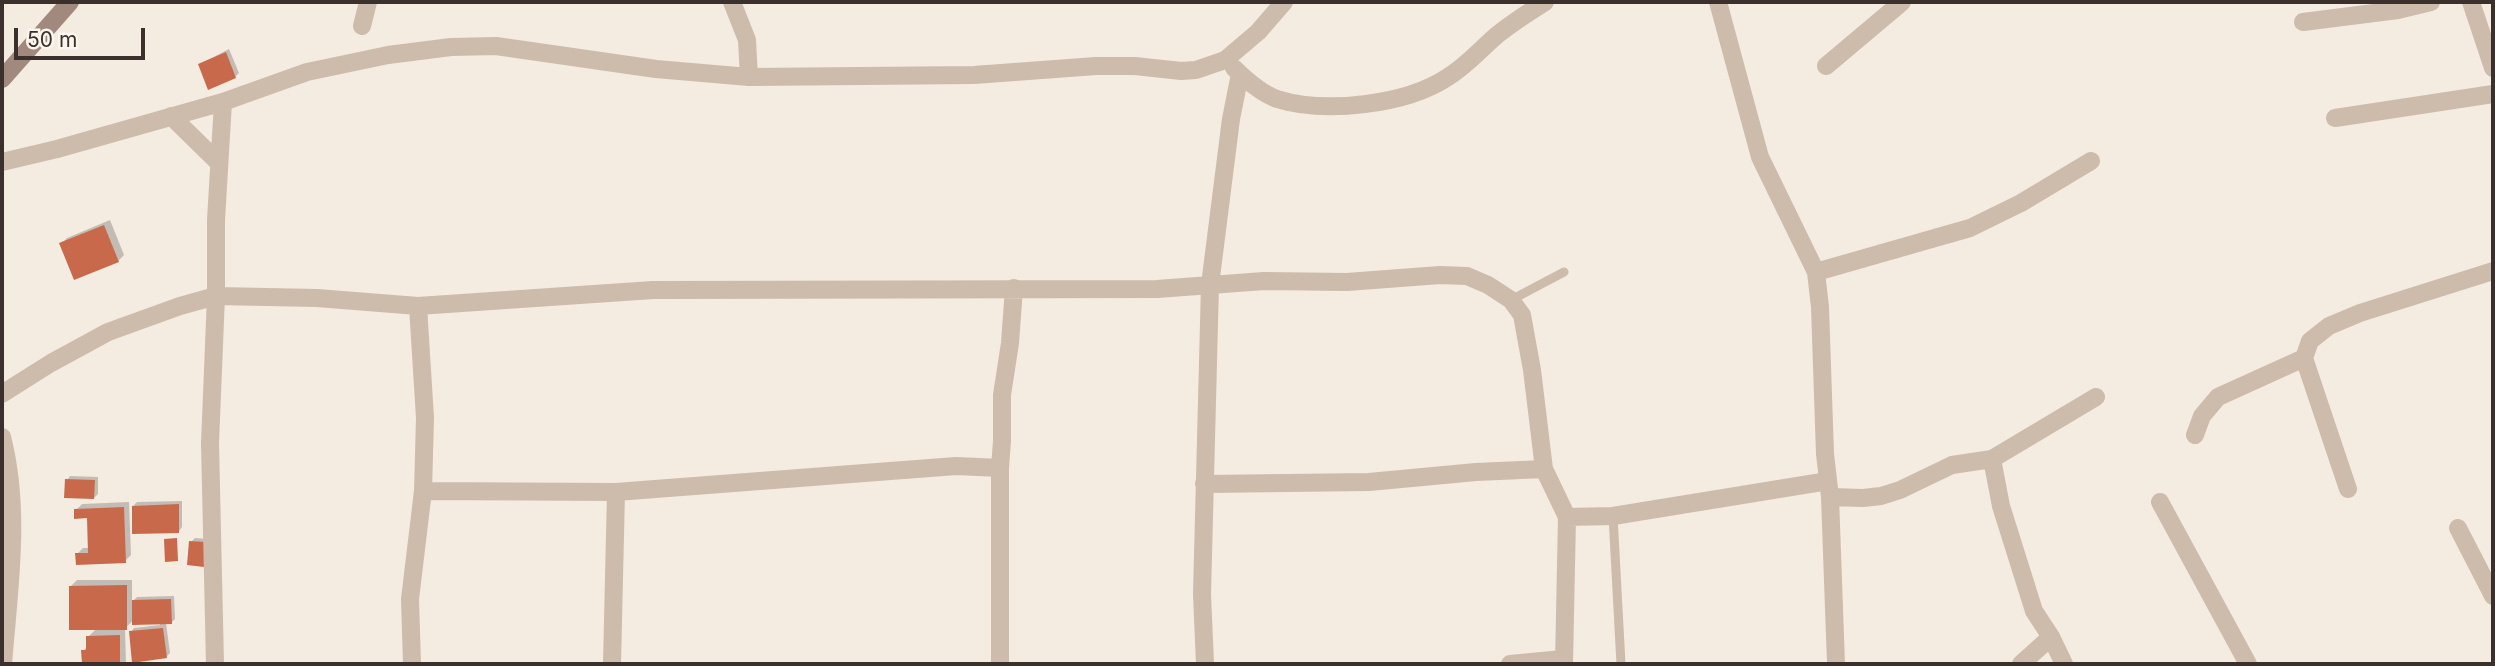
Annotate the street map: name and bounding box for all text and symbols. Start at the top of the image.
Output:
scale bar [18,14,149,58]
text: 50 m [27,27,77,52]

